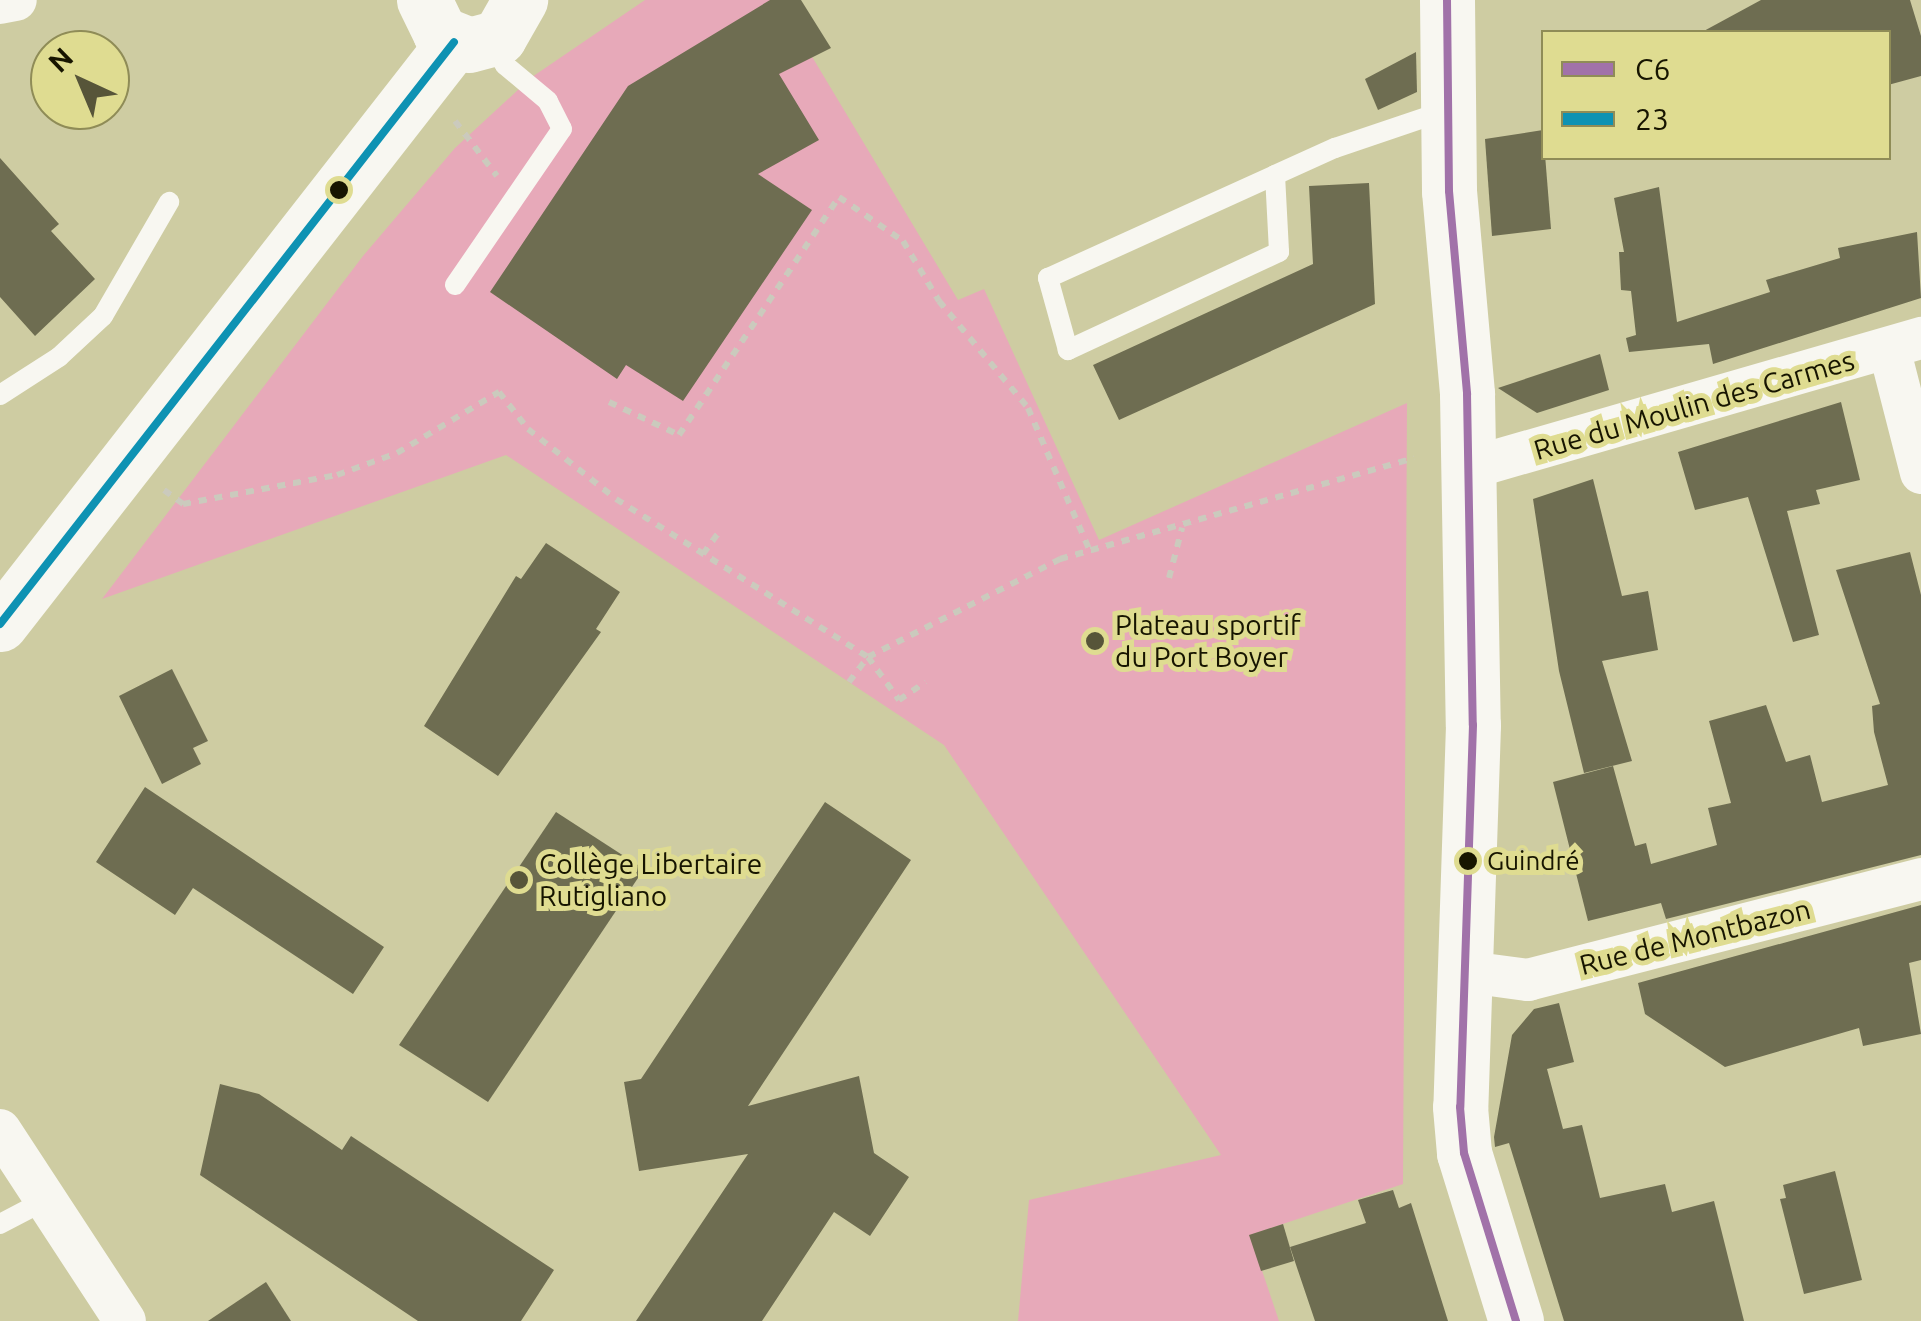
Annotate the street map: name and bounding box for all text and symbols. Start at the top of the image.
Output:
north arrow [30,30,130,130]
legend [1541,30,1891,160]
text: N [42,41,78,78]
text: C6 [1635,52,1670,86]
text: 23 [1635,102,1669,136]
unlabelled marker [329,180,349,200]
street label: Rue du Moulin des Carmes [1530,343,1858,467]
place label: Plateau sportif du Port Boyer [1115,608,1301,674]
marker: Plateau sportif du Port Boyer [1084,630,1106,652]
place label: Guindré [1487,845,1580,877]
place label: Collège Libertaire Rutigliano [539,847,762,913]
marker: Guindré [1458,851,1478,871]
marker: Collège Libertaire Rutigliano [508,869,530,891]
street label: Rue de Montbazon [1576,892,1814,982]

